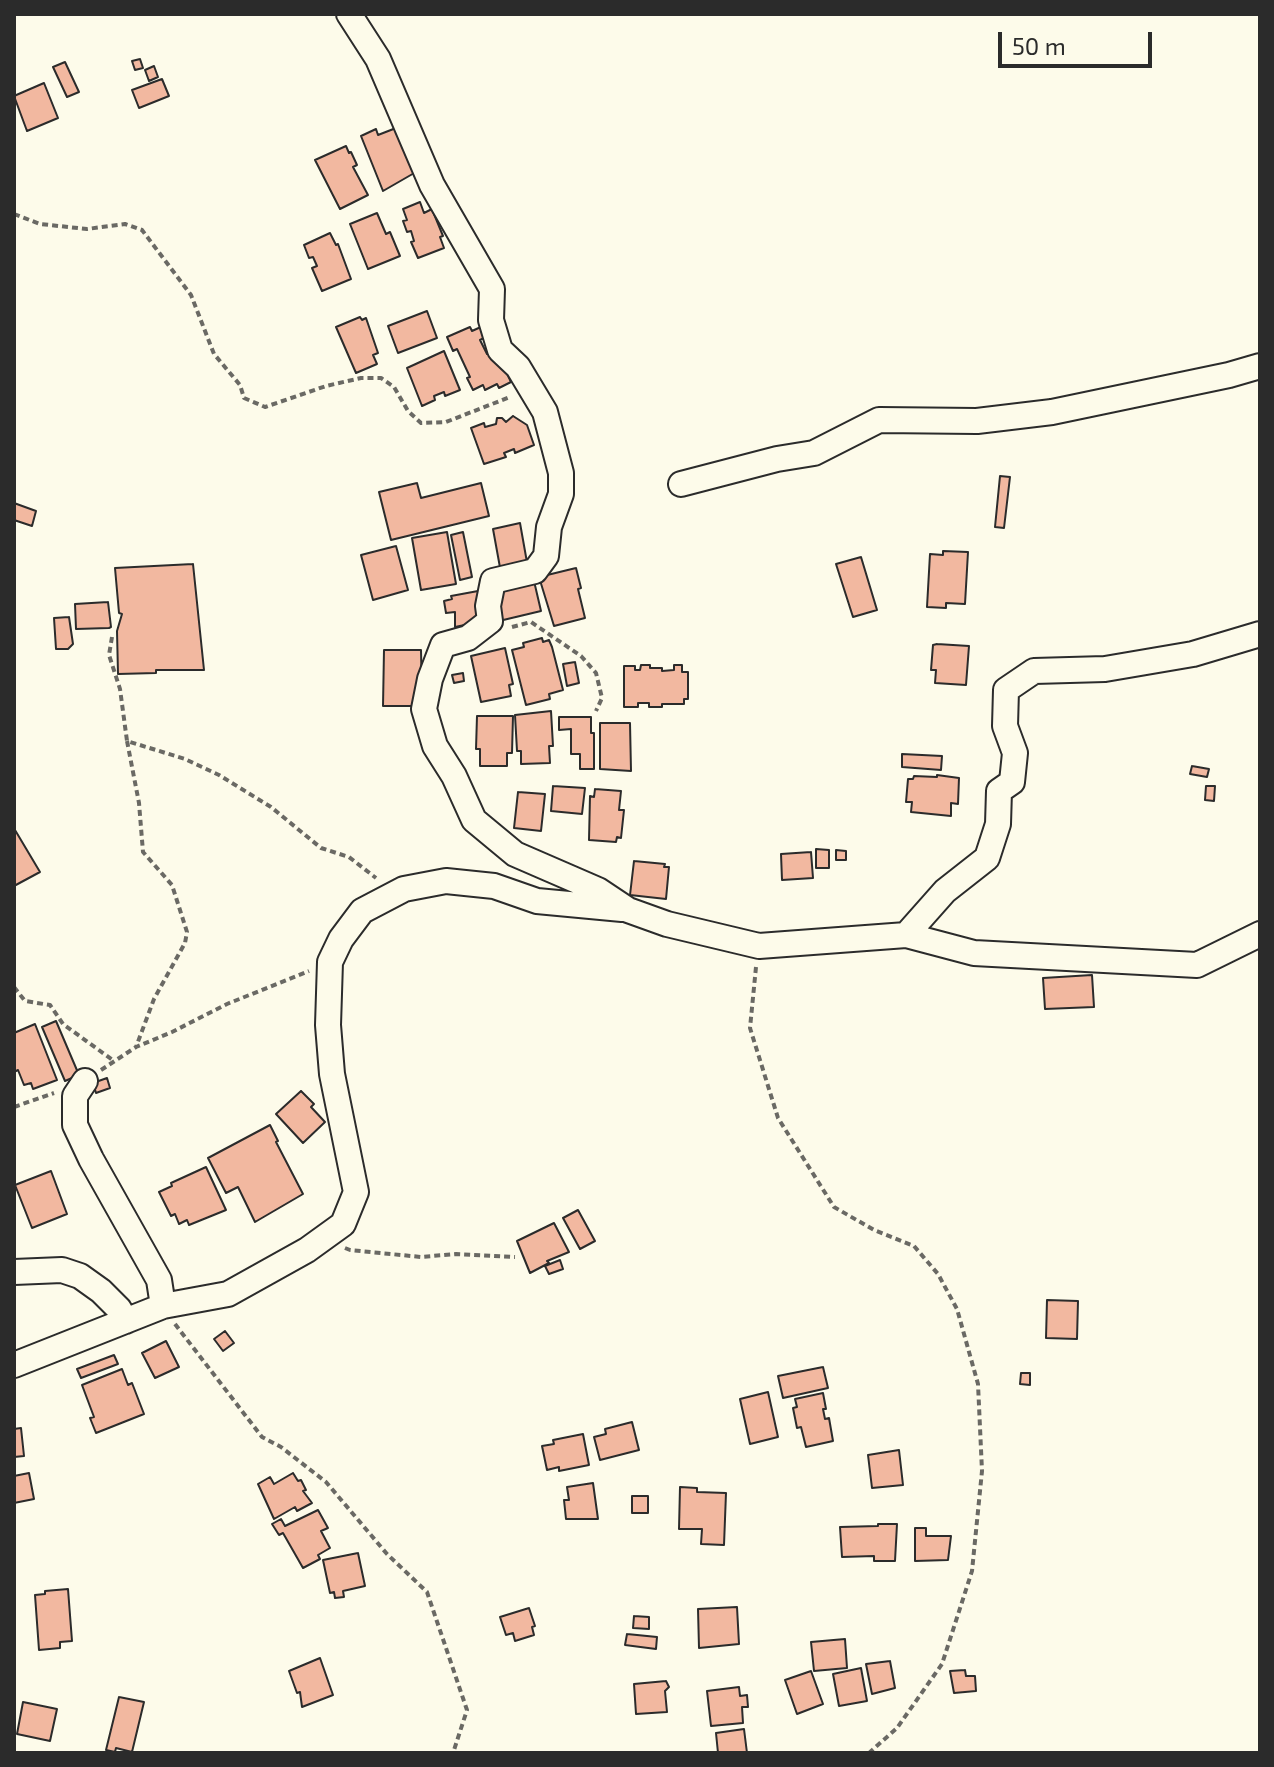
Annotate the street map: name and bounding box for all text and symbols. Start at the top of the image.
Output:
scale bar [1002,16,1156,66]
text: 50 m [1012,31,1066,60]

